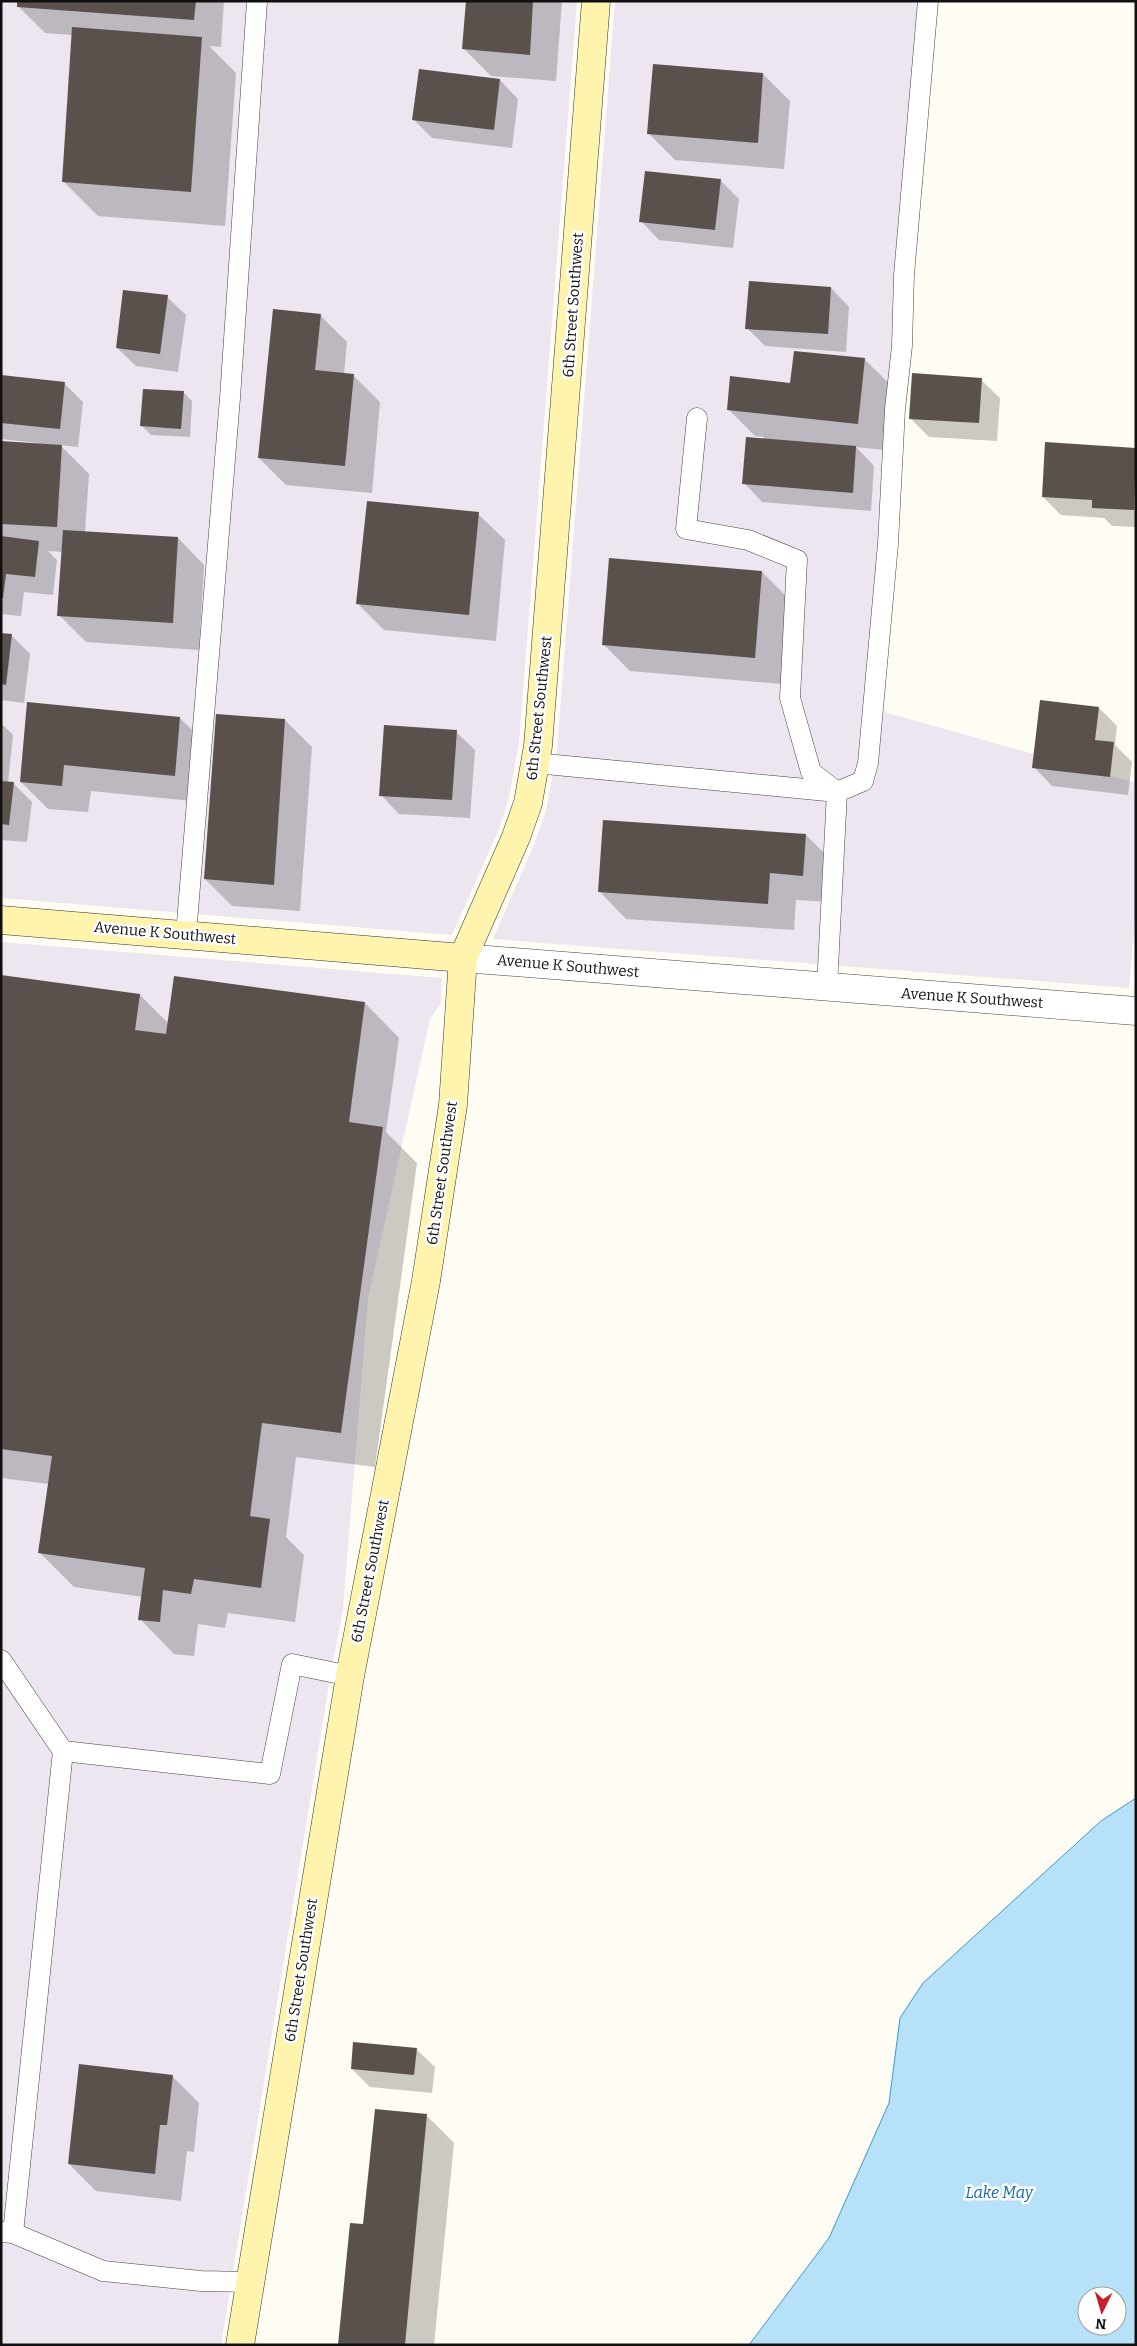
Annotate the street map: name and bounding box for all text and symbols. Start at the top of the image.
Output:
street label: 6th Street Southwest [559,231,587,378]
street label: 6th Street Southwest [522,634,556,781]
street label: Avenue K Southwest [93,918,238,948]
street label: Avenue K Southwest [496,951,641,981]
street label: Avenue K Southwest [900,984,1044,1012]
street label: 6th Street Southwest [423,1099,461,1246]
street label: 6th Street Southwest [347,1497,393,1644]
street label: 6th Street Southwest [281,1896,321,2043]
water label: Lake May [965,2183,1034,2202]
north arrow [1077,2286,1127,2336]
text: N [1095,2314,1107,2332]

